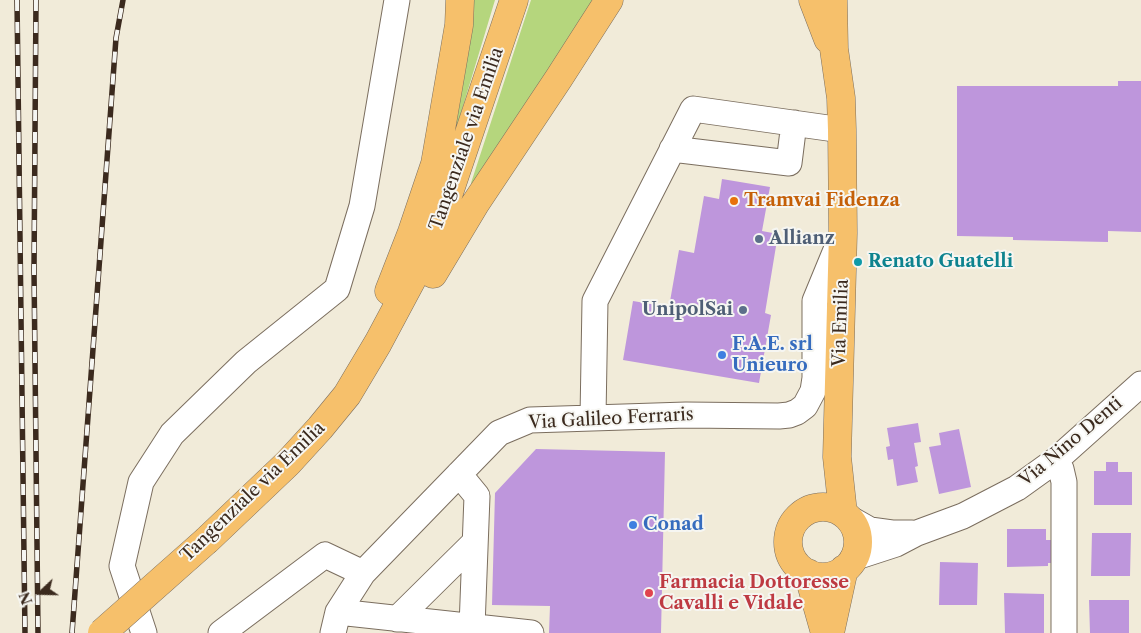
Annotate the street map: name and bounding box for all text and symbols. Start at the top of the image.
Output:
street label: Tangenziale via Emilia [425,45,509,233]
place label: Tramvai Fidenza [744,190,900,212]
marker: Tramvai Fidenza [728,195,740,207]
place label: Allianz [769,228,835,250]
marker: Allianz [753,233,765,245]
place label: Renato Guatelli [868,251,1013,273]
marker: Renato Guatelli [852,256,864,268]
street label: Via Emilia [829,279,853,367]
place label: UnipolSai [642,299,733,321]
marker: UnipolSai [737,304,749,316]
place label: F.A.E. srl Unieuro [732,334,813,376]
marker: F.A.E. srl Unieuro [716,349,728,361]
street label: Via Nino Denti [1015,393,1127,491]
street label: Via Galileo Ferraris [528,404,694,434]
street label: Tangenziale via Emilia [176,417,330,567]
place label: Conad [643,514,704,536]
marker: Conad [627,519,639,531]
north arrow [15,568,65,618]
place label: Farmacia Dottoresse Cavalli e Vidale [659,572,849,614]
marker: Farmacia Dottoresse Cavalli e Vidale [643,587,655,599]
text: N [15,589,37,607]

